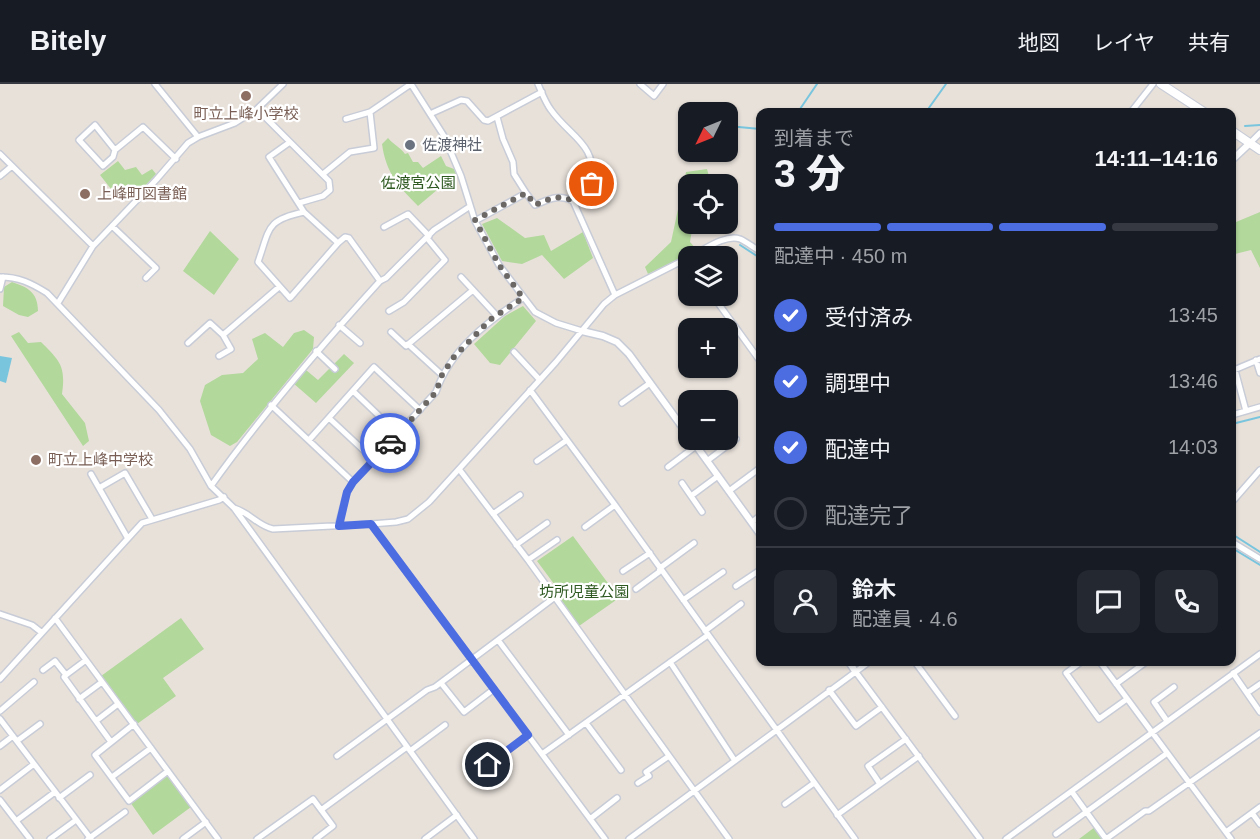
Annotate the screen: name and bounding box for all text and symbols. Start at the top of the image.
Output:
text: Bitely [30,25,106,56]
text: 地図 [1018,31,1060,54]
text: レイヤ [1093,31,1155,54]
text: 共有 [1188,31,1230,54]
marker: 町立上峰小学校 [239,89,253,103]
north arrow [678,102,738,162]
map controls [678,102,738,450]
place label: 町立上峰小学校 [193,105,299,122]
text: 到着まで [774,127,854,149]
place label: 佐渡神社 [422,136,482,153]
marker: 佐渡神社 [403,138,417,152]
text: 14:11–14:16 [1094,146,1218,171]
text: 3 分 [774,152,846,195]
pin [566,158,617,209]
icon: bag [575,167,608,200]
park label: 佐渡宮公園 [380,174,456,191]
button: locate [678,174,738,234]
place label: 上峰町図書館 [97,185,187,202]
marker: 上峰町図書館 [78,187,92,201]
text: 配達中 · 450 m [774,245,907,267]
button: layers [678,246,738,306]
icon: check [774,299,807,332]
text: 13:45 [1168,304,1218,326]
text: 受付済み [825,305,913,330]
button: + [678,318,738,378]
icon: check [774,365,807,398]
text: 13:46 [1168,370,1218,392]
text: 調理中 [825,371,891,396]
button: − [678,390,738,450]
courier [360,413,420,473]
icon: car [374,427,407,460]
icon: check [774,431,807,464]
text: 14:03 [1168,436,1218,458]
text: 配達中 [825,437,891,462]
place label: 町立上峰中学校 [48,451,153,468]
marker: 町立上峰中学校 [29,453,43,467]
text: 配達完了 [825,503,913,528]
button: person [774,570,837,633]
button: chat [1077,570,1140,633]
button: phone [1155,570,1218,633]
text: 鈴木 [852,577,896,602]
park label: 坊所児童公園 [539,583,629,600]
text: 配達員 · 4.6 [852,608,958,630]
pin [462,739,513,790]
icon: home [471,748,504,781]

